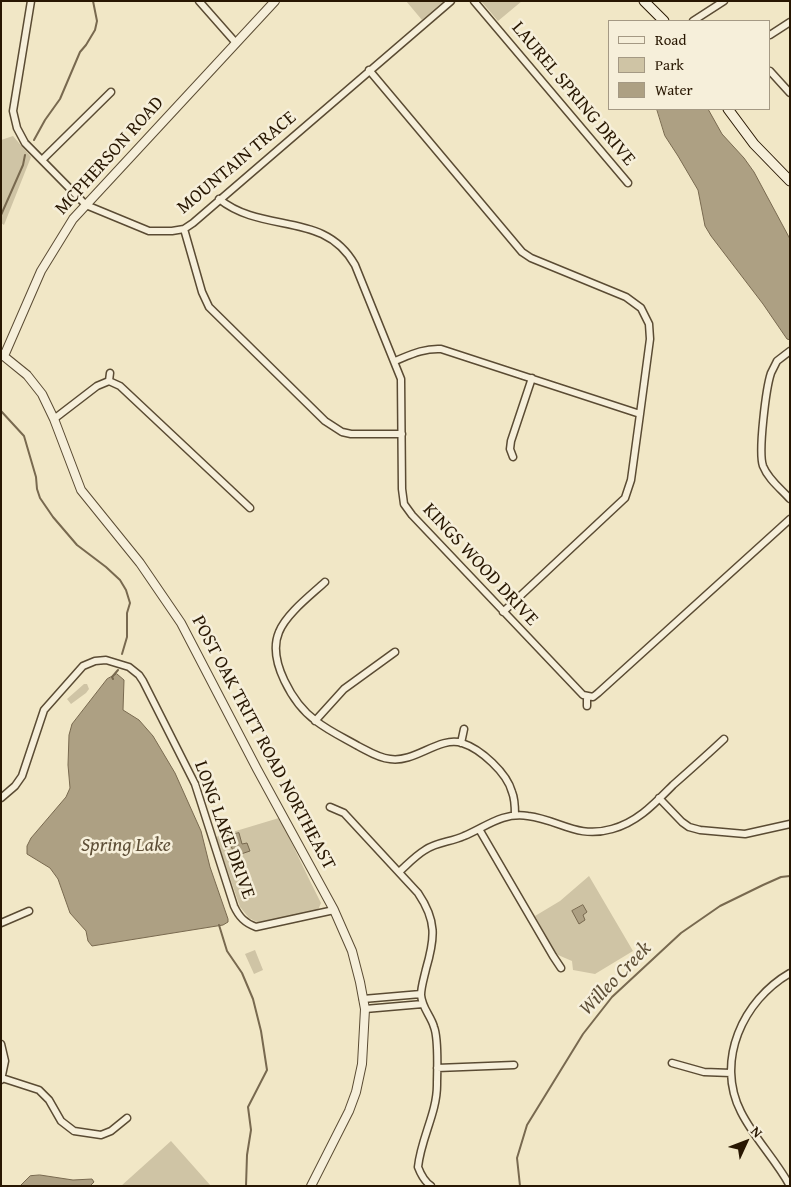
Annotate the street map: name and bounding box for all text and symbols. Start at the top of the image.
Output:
street label: LAUREL SPRING DRIVE [506,17,640,171]
legend [608,20,771,110]
text: Road [655,29,686,50]
text: Park [655,54,684,75]
text: Water [655,79,693,100]
street label: MCPHERSON ROAD [51,92,169,220]
street label: MOUNTAIN TRACE [173,107,301,219]
street label: KINGS WOOD DRIVE [417,499,543,631]
street label: POST OAK TRITT ROAD NORTHEAST [186,612,340,874]
street label: LONG LAKE DRIVE [189,758,259,902]
water label: Spring Lake [81,834,171,858]
water label: Willeo Creek [575,937,657,1021]
north arrow [721,1117,771,1167]
text: N [746,1122,767,1142]

